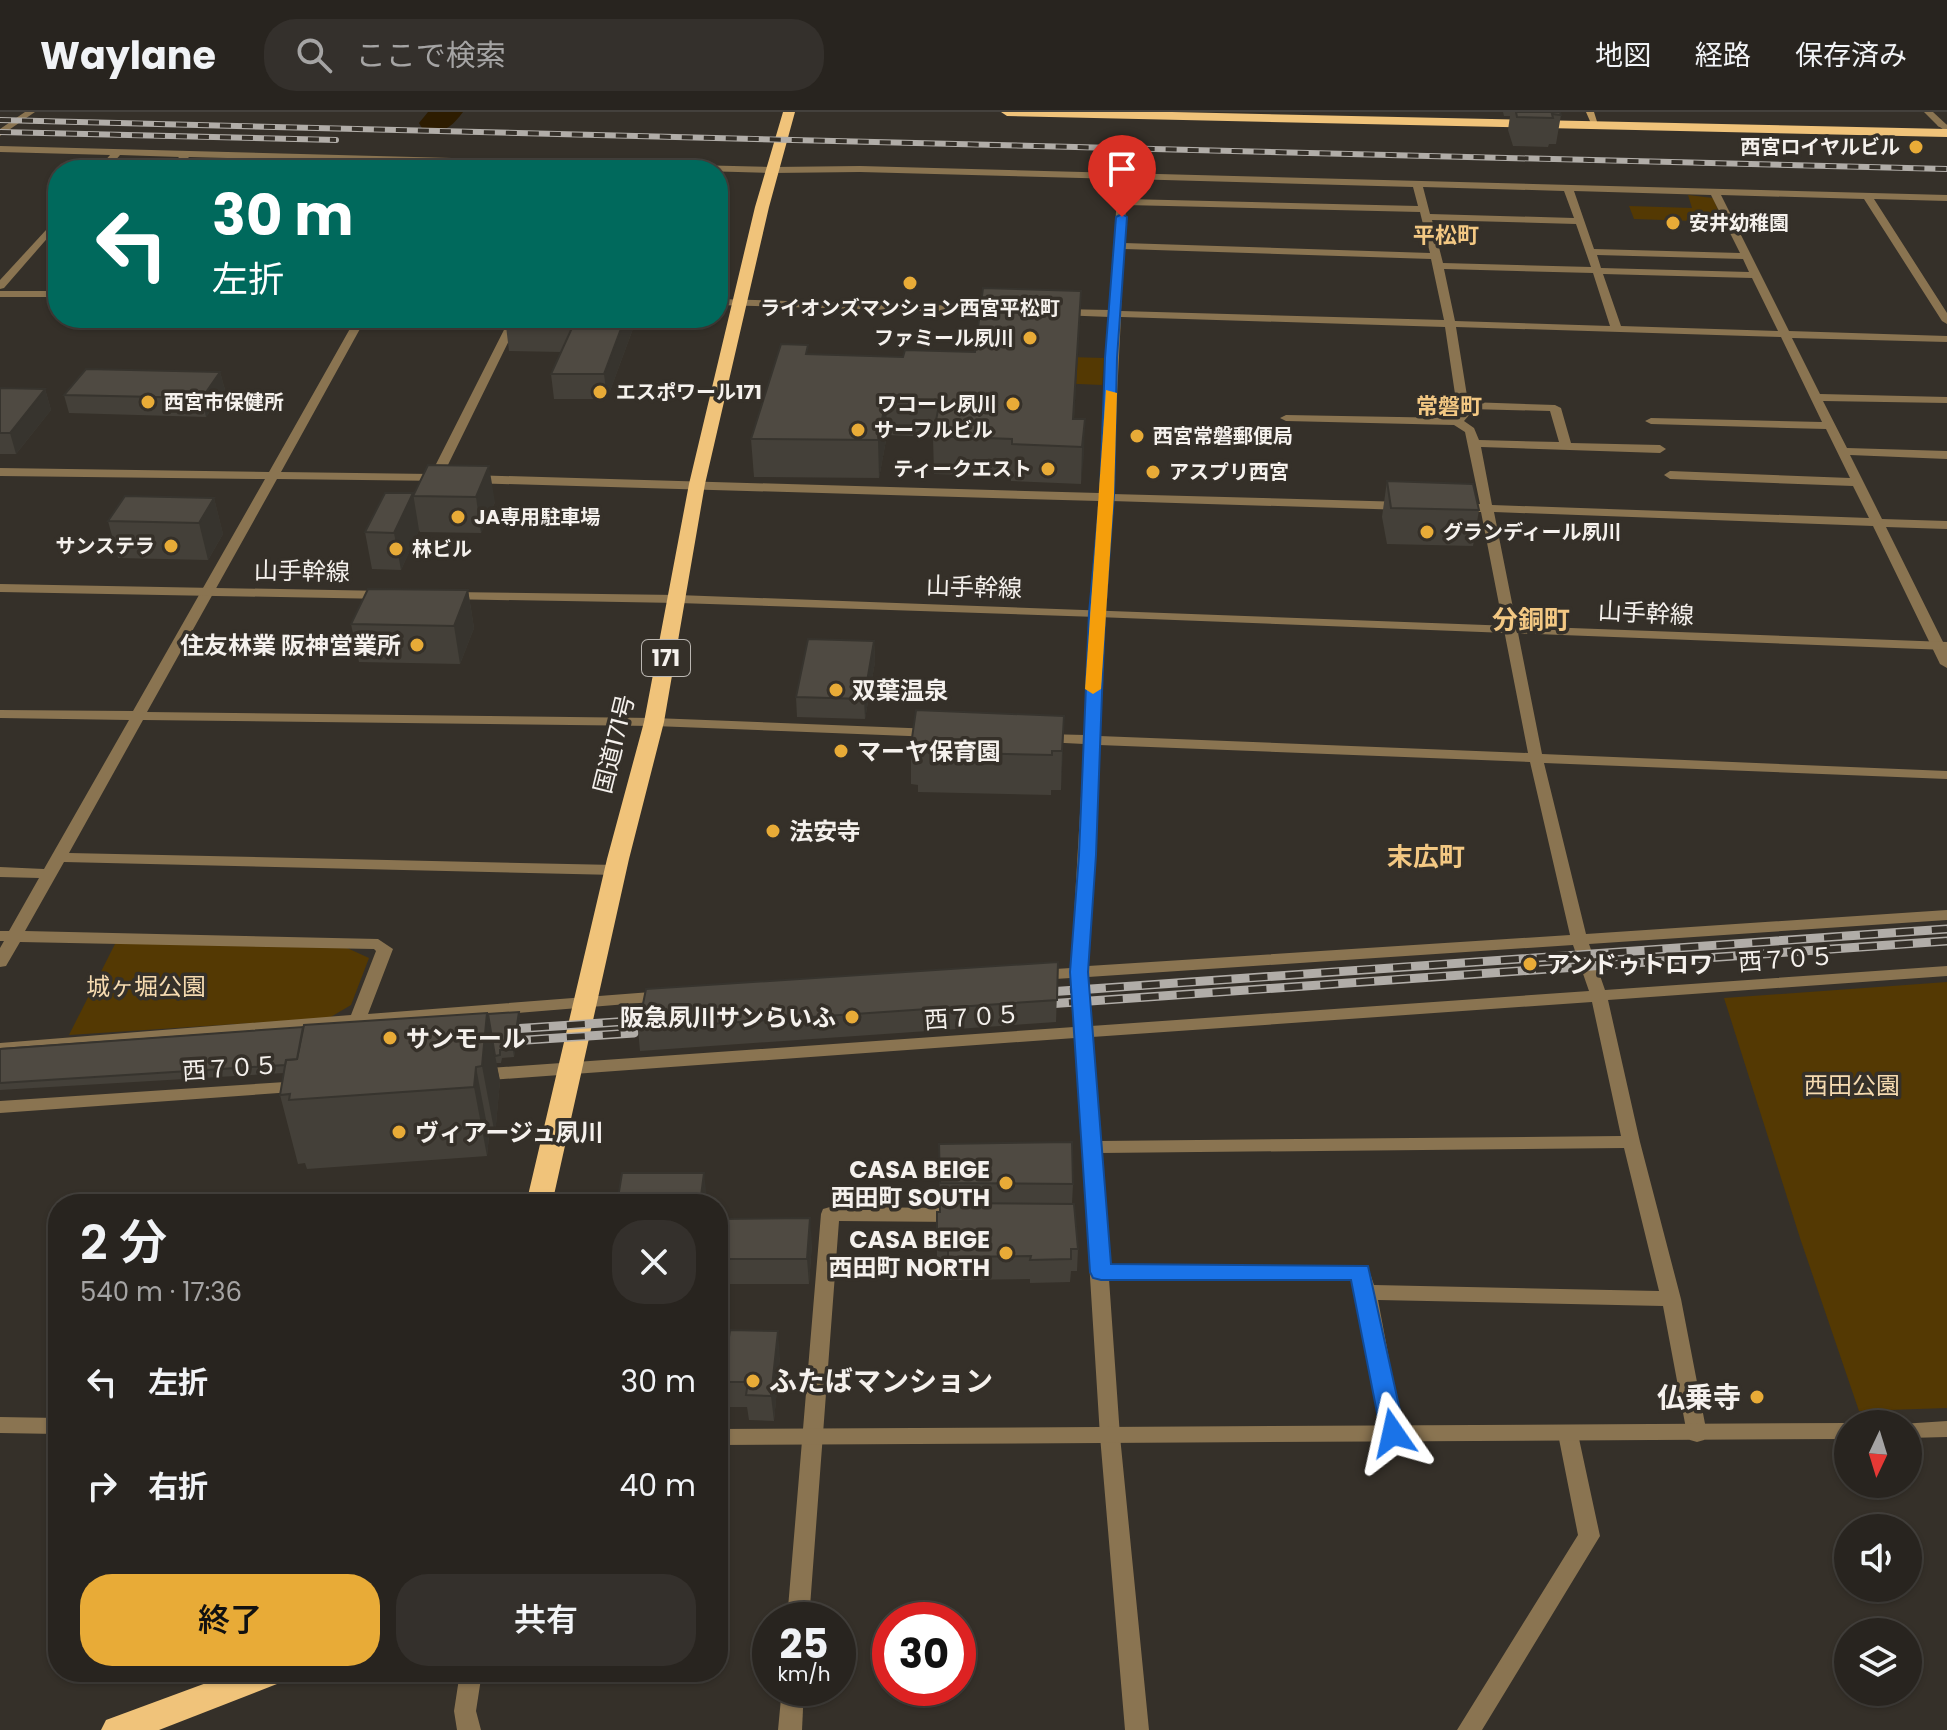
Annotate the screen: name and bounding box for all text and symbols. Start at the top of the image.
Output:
search box [264,19,824,91]
text: Waylane [40,29,216,82]
icon: search [292,33,336,77]
text: ここで検索 [356,34,506,77]
text: 地図 [1595,36,1651,75]
text: 経路 [1695,36,1751,75]
text: 保存済み [1795,36,1907,75]
place label: 西宮ロイヤルビル [1741,133,1900,161]
pin [1088,135,1156,217]
marker: 西宮ロイヤルビル [1907,138,1925,156]
icon: arrive [1100,147,1144,191]
text: 30 m [212,176,354,255]
icon: left [80,192,184,296]
place label: 安井幼稚園 [1689,209,1789,237]
marker: 安井幼稚園 [1664,214,1682,232]
district label: 平松町 [1413,220,1479,251]
text: 左折 [212,254,284,305]
marker: ライオンズマンション西宮平松町 [901,274,919,292]
place label: ライオンズマンション西宮平松町 [760,294,1060,322]
place label: ファミール夙川 [874,324,1014,352]
marker: ファミール夙川 [1021,329,1039,347]
place label: エスポワール171 [616,378,762,406]
marker: エスポワール171 [591,383,609,401]
place label: 西宮市保健所 [164,388,284,416]
place label: ワコーレ夙川 [877,390,997,418]
district label: 常磐町 [1416,391,1482,422]
marker: 西宮市保健所 [139,393,157,411]
marker: ワコーレ夙川 [1004,395,1022,413]
place label: サーフルビル [874,416,993,444]
marker: サーフルビル [849,421,867,439]
place label: 西宮常磐郵便局 [1153,422,1293,450]
marker: 西宮常磐郵便局 [1128,427,1146,445]
place label: ティークエスト [893,455,1032,483]
place label: アスプリ西宮 [1169,458,1289,486]
marker: ティークエスト [1039,460,1057,478]
marker: アスプリ西宮 [1144,463,1162,481]
place label: JA専用駐車場 [474,503,600,531]
marker: JA専用駐車場 [449,508,467,526]
place label: グランディール夙川 [1443,518,1622,546]
marker: グランディール夙川 [1418,523,1436,541]
place label: サンステラ [55,532,155,560]
place label: 林ビル [412,535,472,563]
marker: サンステラ [162,537,180,555]
marker: 林ビル [387,540,405,558]
street label: 山手幹線 [254,554,350,588]
street label: 山手幹線 [925,569,1023,605]
street label: 山手幹線 [1597,594,1695,632]
district label: 分銅町 [1492,602,1570,638]
place label: 住友林業 阪神営業所 [180,629,401,662]
marker: 住友林業 阪神営業所 [408,636,426,654]
road number: 171 [642,640,690,676]
place label: 双葉温泉 [852,674,948,707]
marker: 双葉温泉 [827,681,845,699]
street label: 国道171号 [586,691,642,797]
place label: マーヤ保育園 [857,735,1001,768]
marker: マーヤ保育園 [832,742,850,760]
place label: 法安寺 [789,815,861,848]
marker: 法安寺 [764,822,782,840]
district label: 末広町 [1387,839,1465,875]
street label: 西７０５ [1737,939,1835,979]
place label: アンドゥトロワ [1546,948,1713,981]
marker: アンドゥトロワ [1521,955,1539,973]
park label: 城ヶ堀公園 [86,970,206,1003]
street label: 西７０５ [923,997,1021,1037]
place label: 阪急夙川サンらいふ [620,1001,836,1034]
marker: 阪急夙川サンらいふ [843,1008,861,1026]
place label: サンモール [406,1022,526,1055]
marker: サンモール [381,1029,399,1047]
street label: 西７０５ [181,1048,279,1088]
park label: 西田公園 [1804,1069,1900,1102]
place label: ヴィアージュ夙川 [415,1116,603,1149]
marker: ヴィアージュ夙川 [390,1123,408,1141]
place label: CASA BEIGE 西田町 SOUTH [831,1153,990,1214]
marker: CASA BEIGE 西田町 SOUTH [997,1174,1015,1192]
text: 2 分 [80,1209,167,1276]
button: close [612,1220,696,1304]
place label: CASA BEIGE 西田町 NORTH [829,1223,990,1284]
marker: CASA BEIGE 西田町 NORTH [997,1244,1015,1262]
text: 540 m · 17:36 [80,1274,242,1310]
icon: left [80,1360,124,1404]
text: 30 m [621,1360,696,1403]
text: 左折 [148,1361,208,1404]
place label: ふたばマンション [769,1362,993,1401]
marker: ふたばマンション [744,1372,762,1390]
place label: 仏乗寺 [1657,1378,1741,1417]
marker: 仏乗寺 [1748,1388,1766,1406]
position arrow [1351,1391,1435,1475]
north arrow [1834,1410,1922,1498]
map controls [1834,1410,1922,1706]
icon: right [80,1464,124,1508]
text: 40 m [619,1464,696,1507]
text: 右折 [148,1465,208,1508]
button: sound [1834,1514,1922,1602]
button: 終了 [80,1574,380,1666]
button: 共有 [396,1574,696,1666]
speed limit sign: 30 [872,1602,976,1706]
text: 25 [780,1616,828,1672]
button: layers [1834,1618,1922,1706]
text: km/h [777,1660,831,1688]

